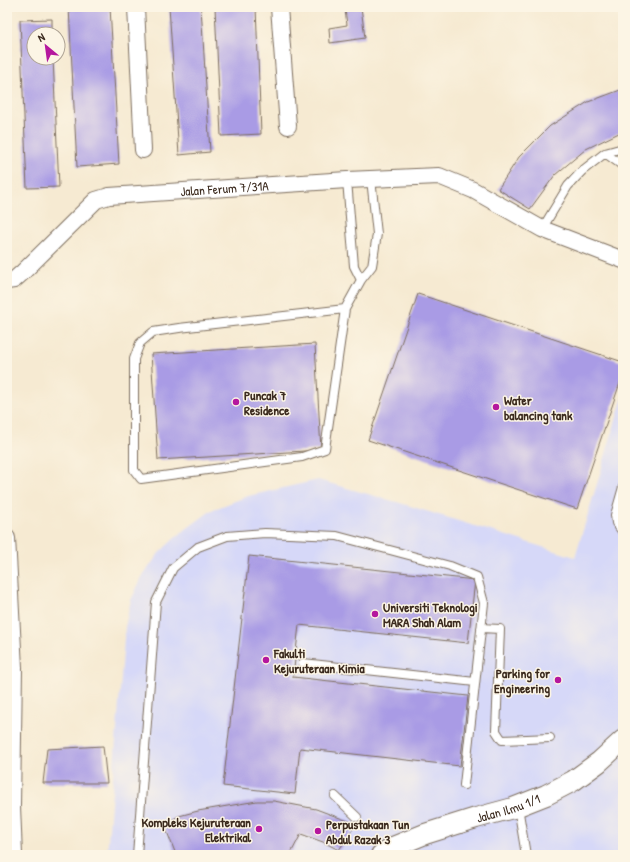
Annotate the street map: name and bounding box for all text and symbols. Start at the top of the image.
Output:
north arrow [26,26,66,66]
text: N [35,30,47,45]
street label: Jalan Ferum 7/31A [180,176,270,200]
place label: Puncak 7 Residence [244,386,290,419]
place label: Water balancing tank [504,391,573,425]
marker: Puncak 7 Residence [231,397,241,407]
marker: Water balancing tank [491,402,501,412]
place label: Universiti Teknologi MARA Shah Alam [383,598,478,631]
marker: Universiti Teknologi MARA Shah Alam [370,609,380,619]
place label: Fakulti Kejuruteraan Kimia [273,644,366,677]
marker: Fakulti Kejuruteraan Kimia [261,655,271,665]
place label: Parking for Engineering [494,664,551,698]
marker: Parking for Engineering [553,675,563,685]
street label: Jalan Ilmu 1/1 [474,789,543,827]
place label: Kompleks Kejuruteraan Elektrikal [141,813,252,846]
place label: Perpustakaan Tun Abdul Razak 3 [326,815,410,848]
marker: Kompleks Kejuruteraan Elektrikal [254,824,264,834]
marker: Perpustakaan Tun Abdul Razak 3 [313,826,323,836]

